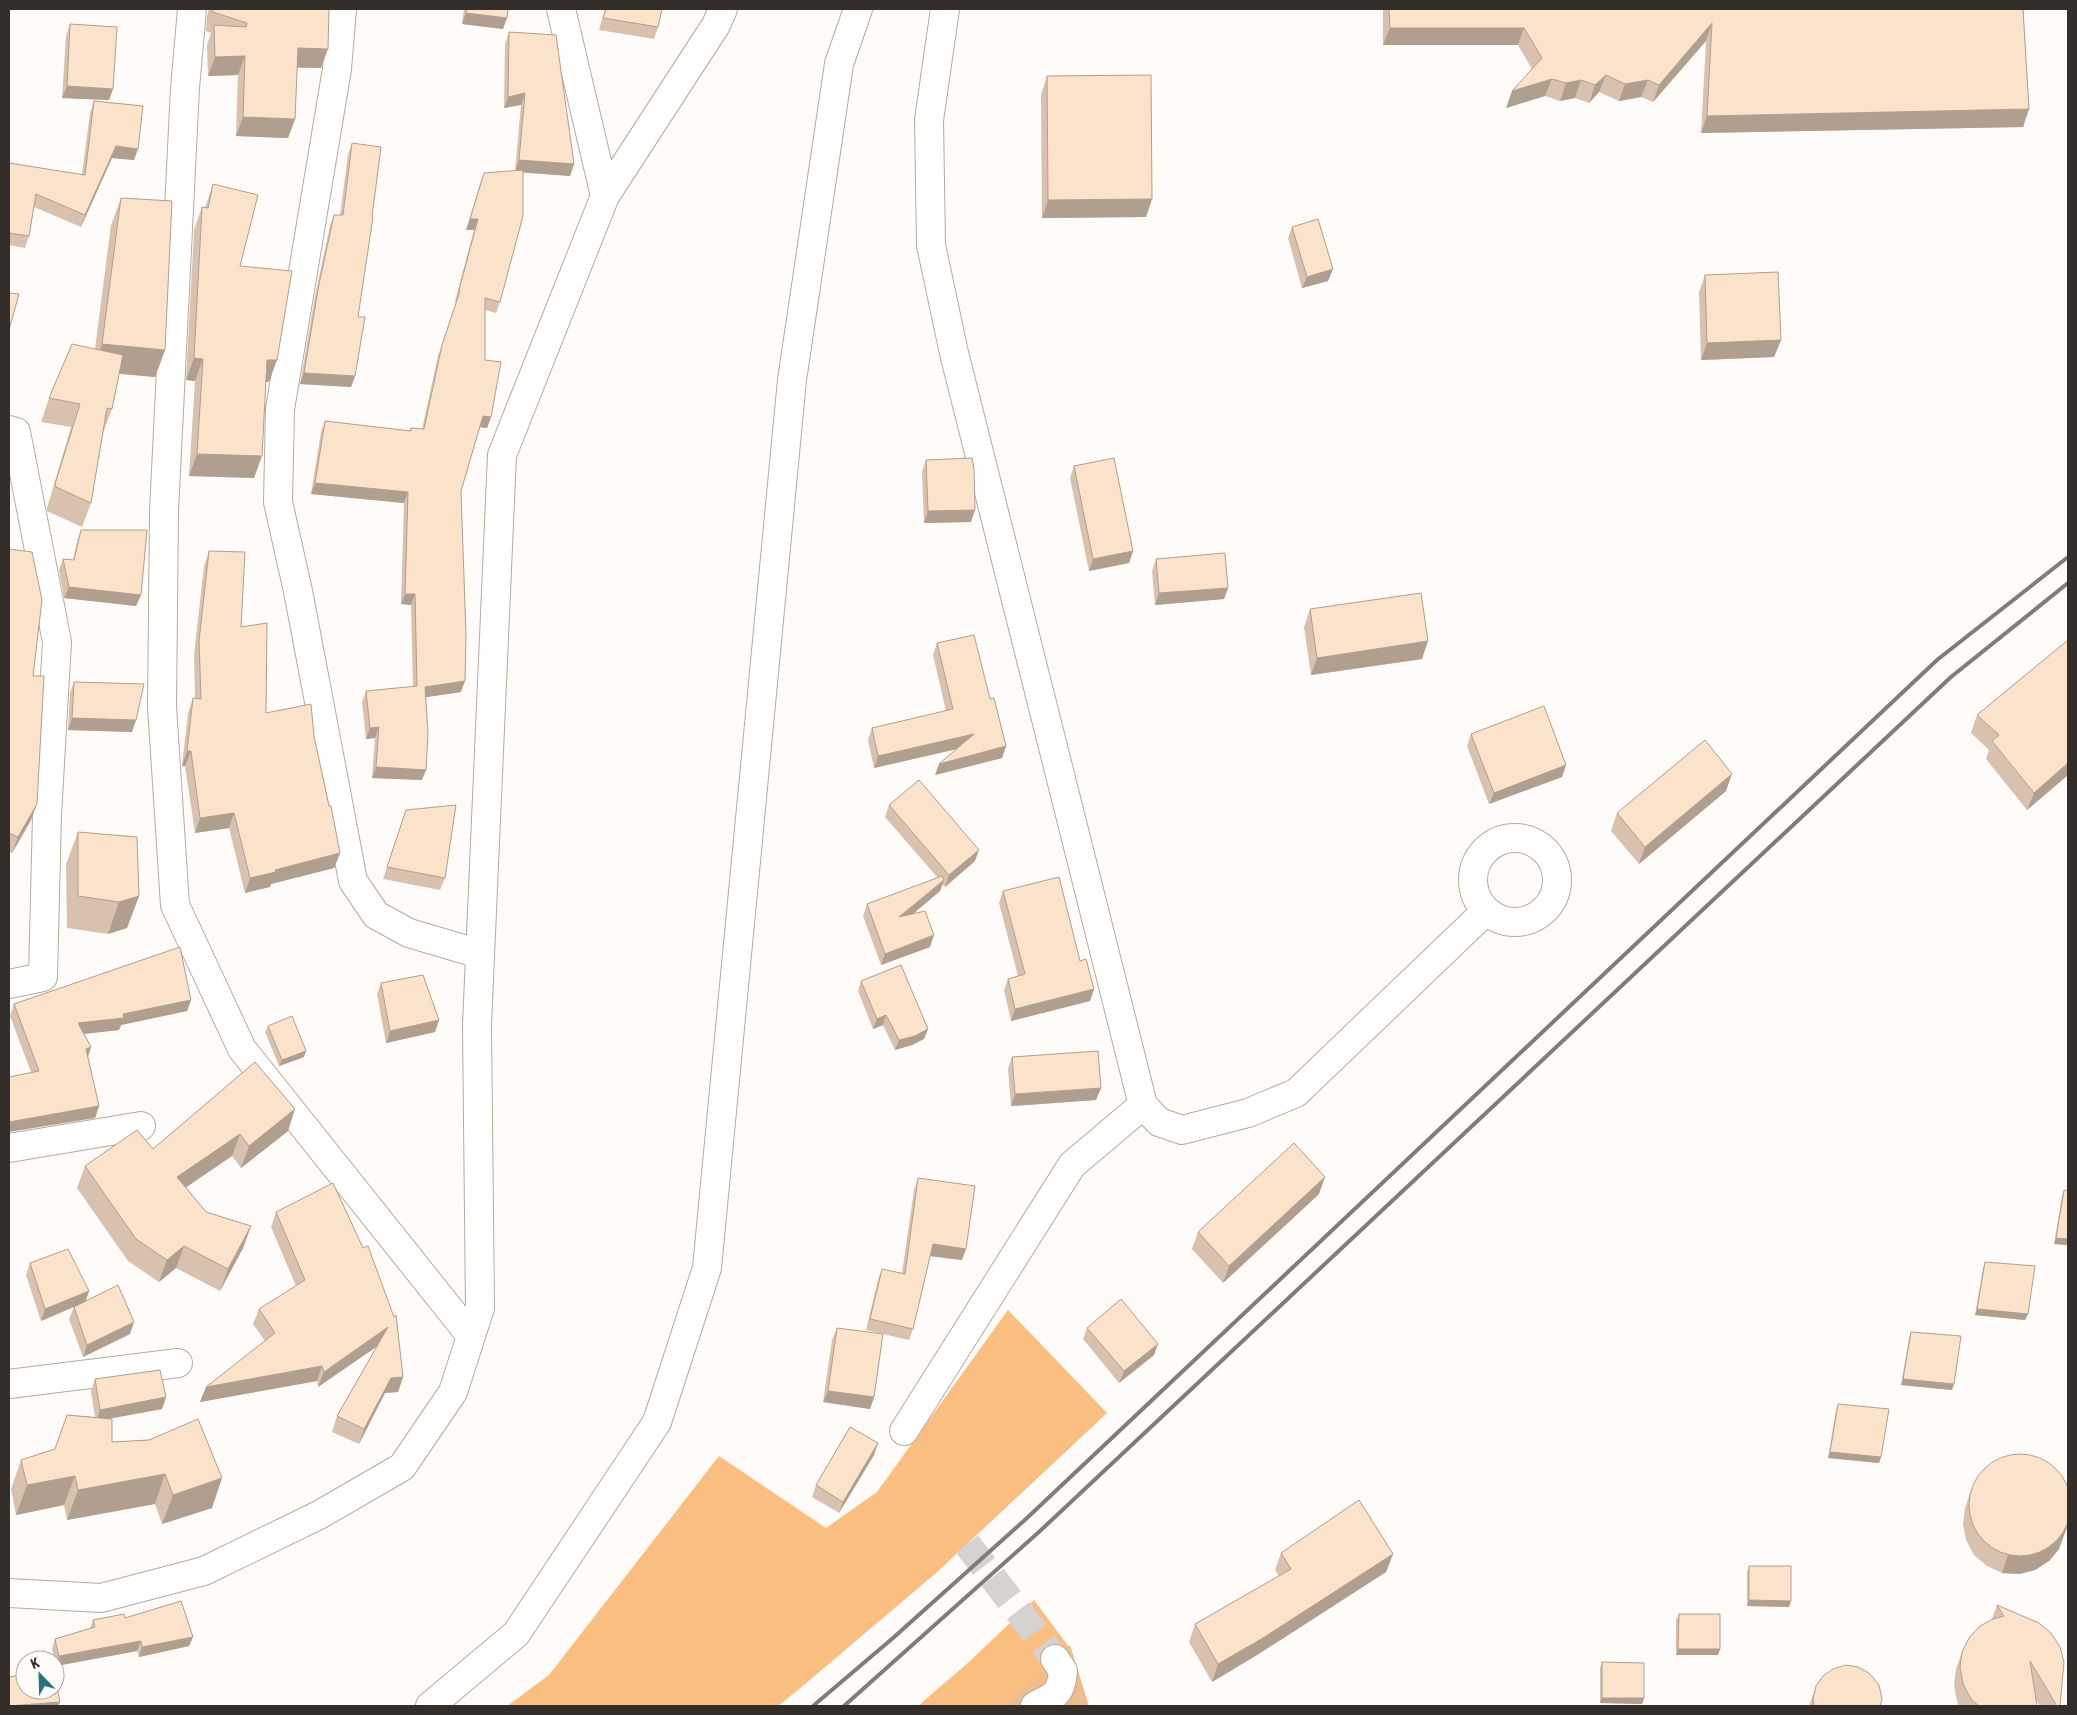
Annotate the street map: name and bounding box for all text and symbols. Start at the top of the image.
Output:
north arrow [15,1650,65,1700]
text: K [28,1654,42,1672]

